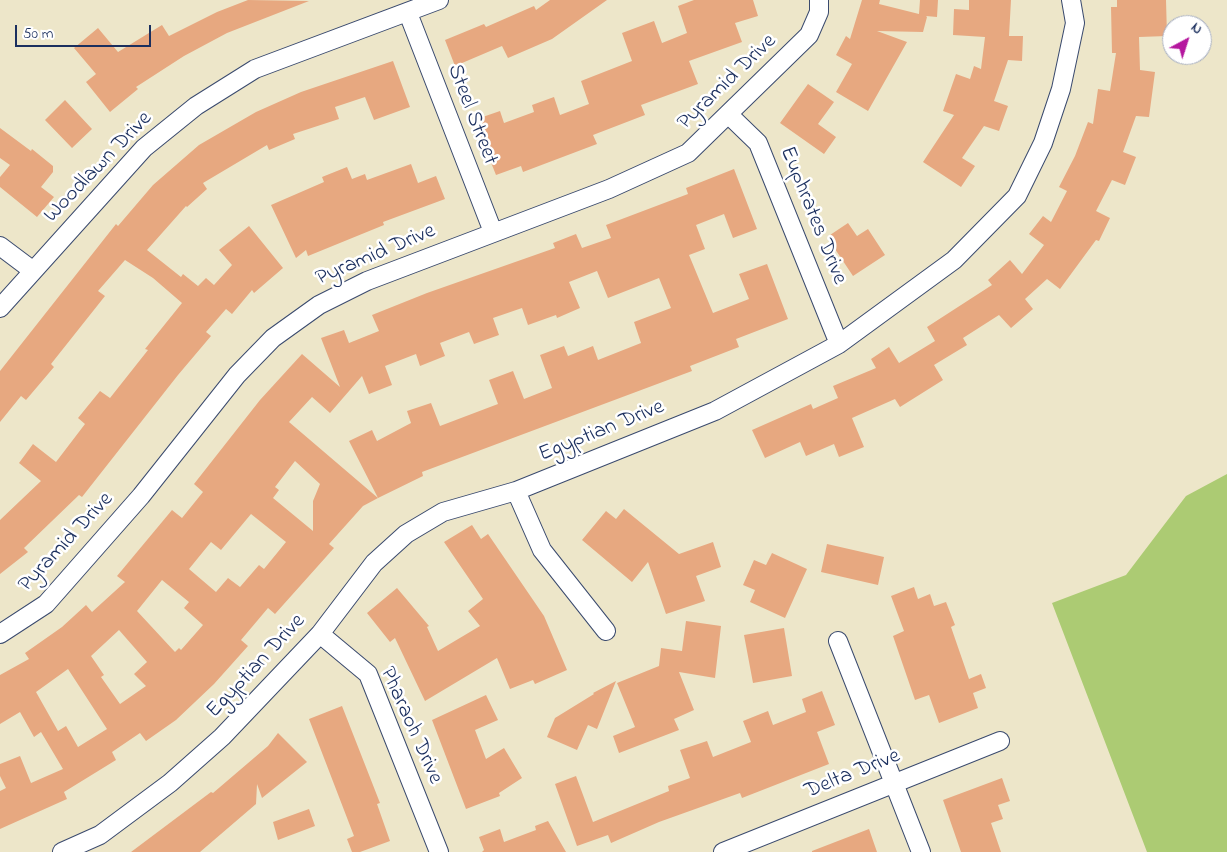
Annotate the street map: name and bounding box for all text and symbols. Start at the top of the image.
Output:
scale bar [18,15,154,47]
north arrow [1162,15,1212,65]
text: N [1186,18,1207,40]
text: 50 m [23,23,53,45]
street label: Pyramid Drive [673,29,783,137]
street label: Steel Street [440,61,502,169]
street label: Woodlawn Drive [39,107,159,229]
street label: Euphrates Drive [772,143,852,289]
street label: Pyramid Drive [312,219,440,293]
street label: Egyptian Drive [535,395,669,469]
street label: Pyramid Drive [14,487,120,599]
street label: Egyptian Drive [202,609,312,725]
street label: Pharaoh Drive [372,663,448,789]
street label: Delta Drive [802,744,904,806]

